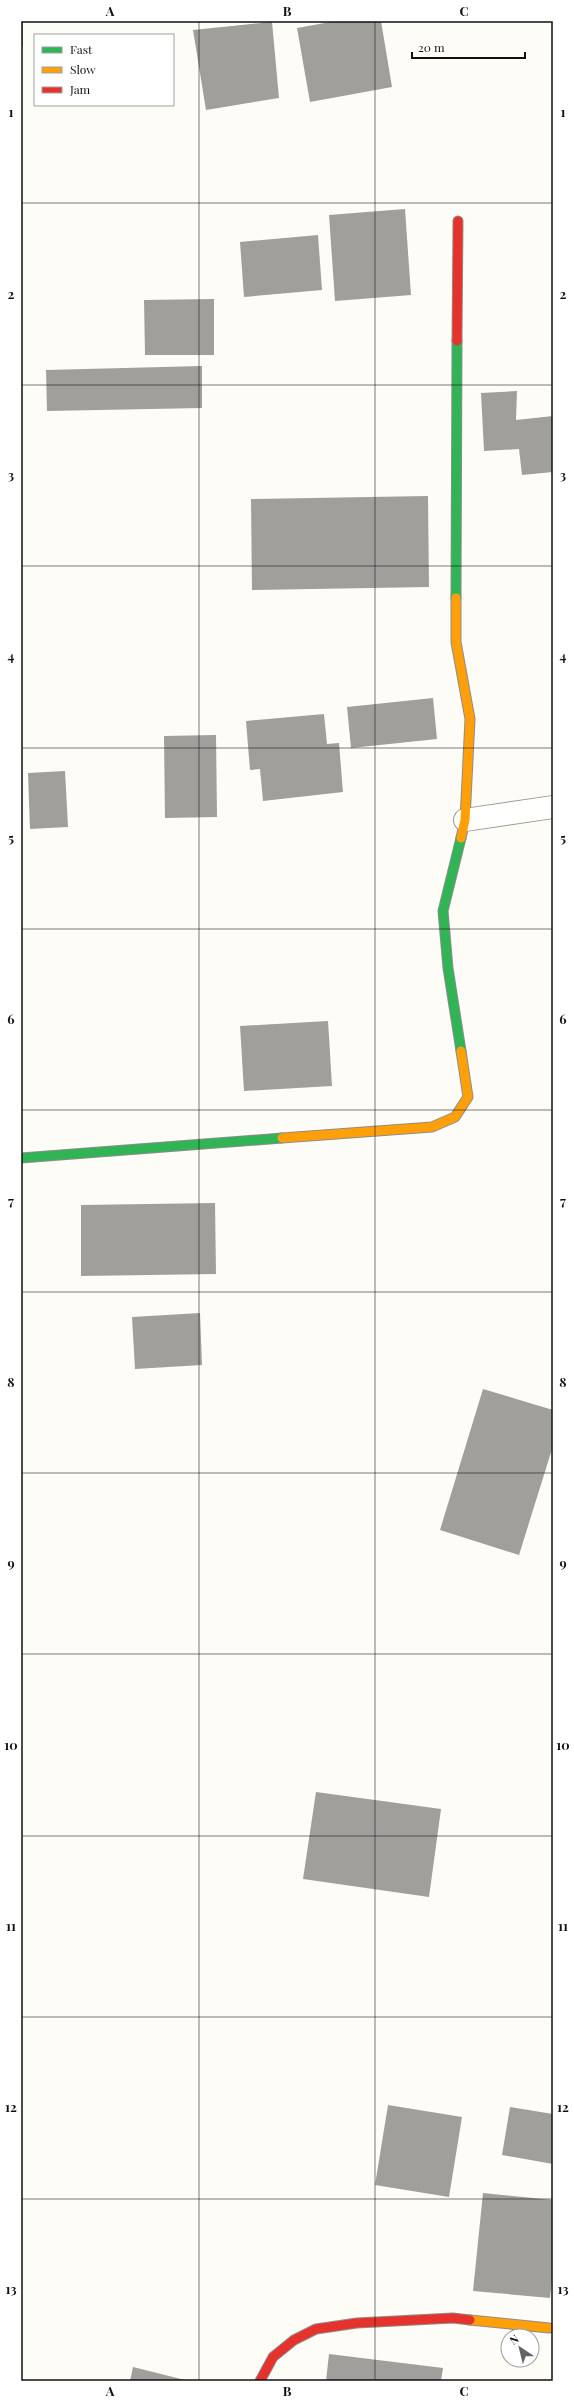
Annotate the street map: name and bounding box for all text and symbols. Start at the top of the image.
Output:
text: A [105,2,115,19]
text: B [283,2,292,19]
text: C [459,2,469,19]
legend [34,34,174,106]
scale bar [412,34,525,60]
text: 20 m [418,39,445,55]
text: Fast [70,41,93,57]
text: Slow [70,61,96,77]
text: Jam [69,81,91,97]
text: 1 [9,103,14,120]
text: 1 [561,103,566,120]
text: 2 [8,285,15,302]
text: 2 [560,285,567,302]
text: 3 [8,466,14,483]
text: 3 [560,466,566,483]
text: 4 [8,647,15,664]
text: 4 [560,647,567,664]
text: 5 [8,829,14,846]
text: 5 [560,829,566,846]
text: 6 [7,1010,15,1027]
text: 6 [559,1010,567,1027]
text: 7 [8,1192,14,1209]
text: 7 [560,1192,566,1209]
text: 8 [7,1373,15,1390]
text: 8 [559,1373,567,1390]
text: 9 [7,1554,15,1571]
text: 9 [559,1554,567,1571]
text: 10 [4,1736,18,1753]
text: 10 [556,1736,570,1753]
text: 11 [6,1917,16,1934]
text: 11 [558,1917,568,1934]
text: 12 [5,2098,17,2115]
text: 12 [557,2098,569,2115]
text: 13 [5,2280,17,2297]
text: 13 [557,2280,569,2297]
north arrow [500,2328,540,2368]
text: N [506,2331,522,2348]
text: A [105,2382,115,2399]
text: B [283,2382,292,2399]
text: C [459,2382,469,2399]

